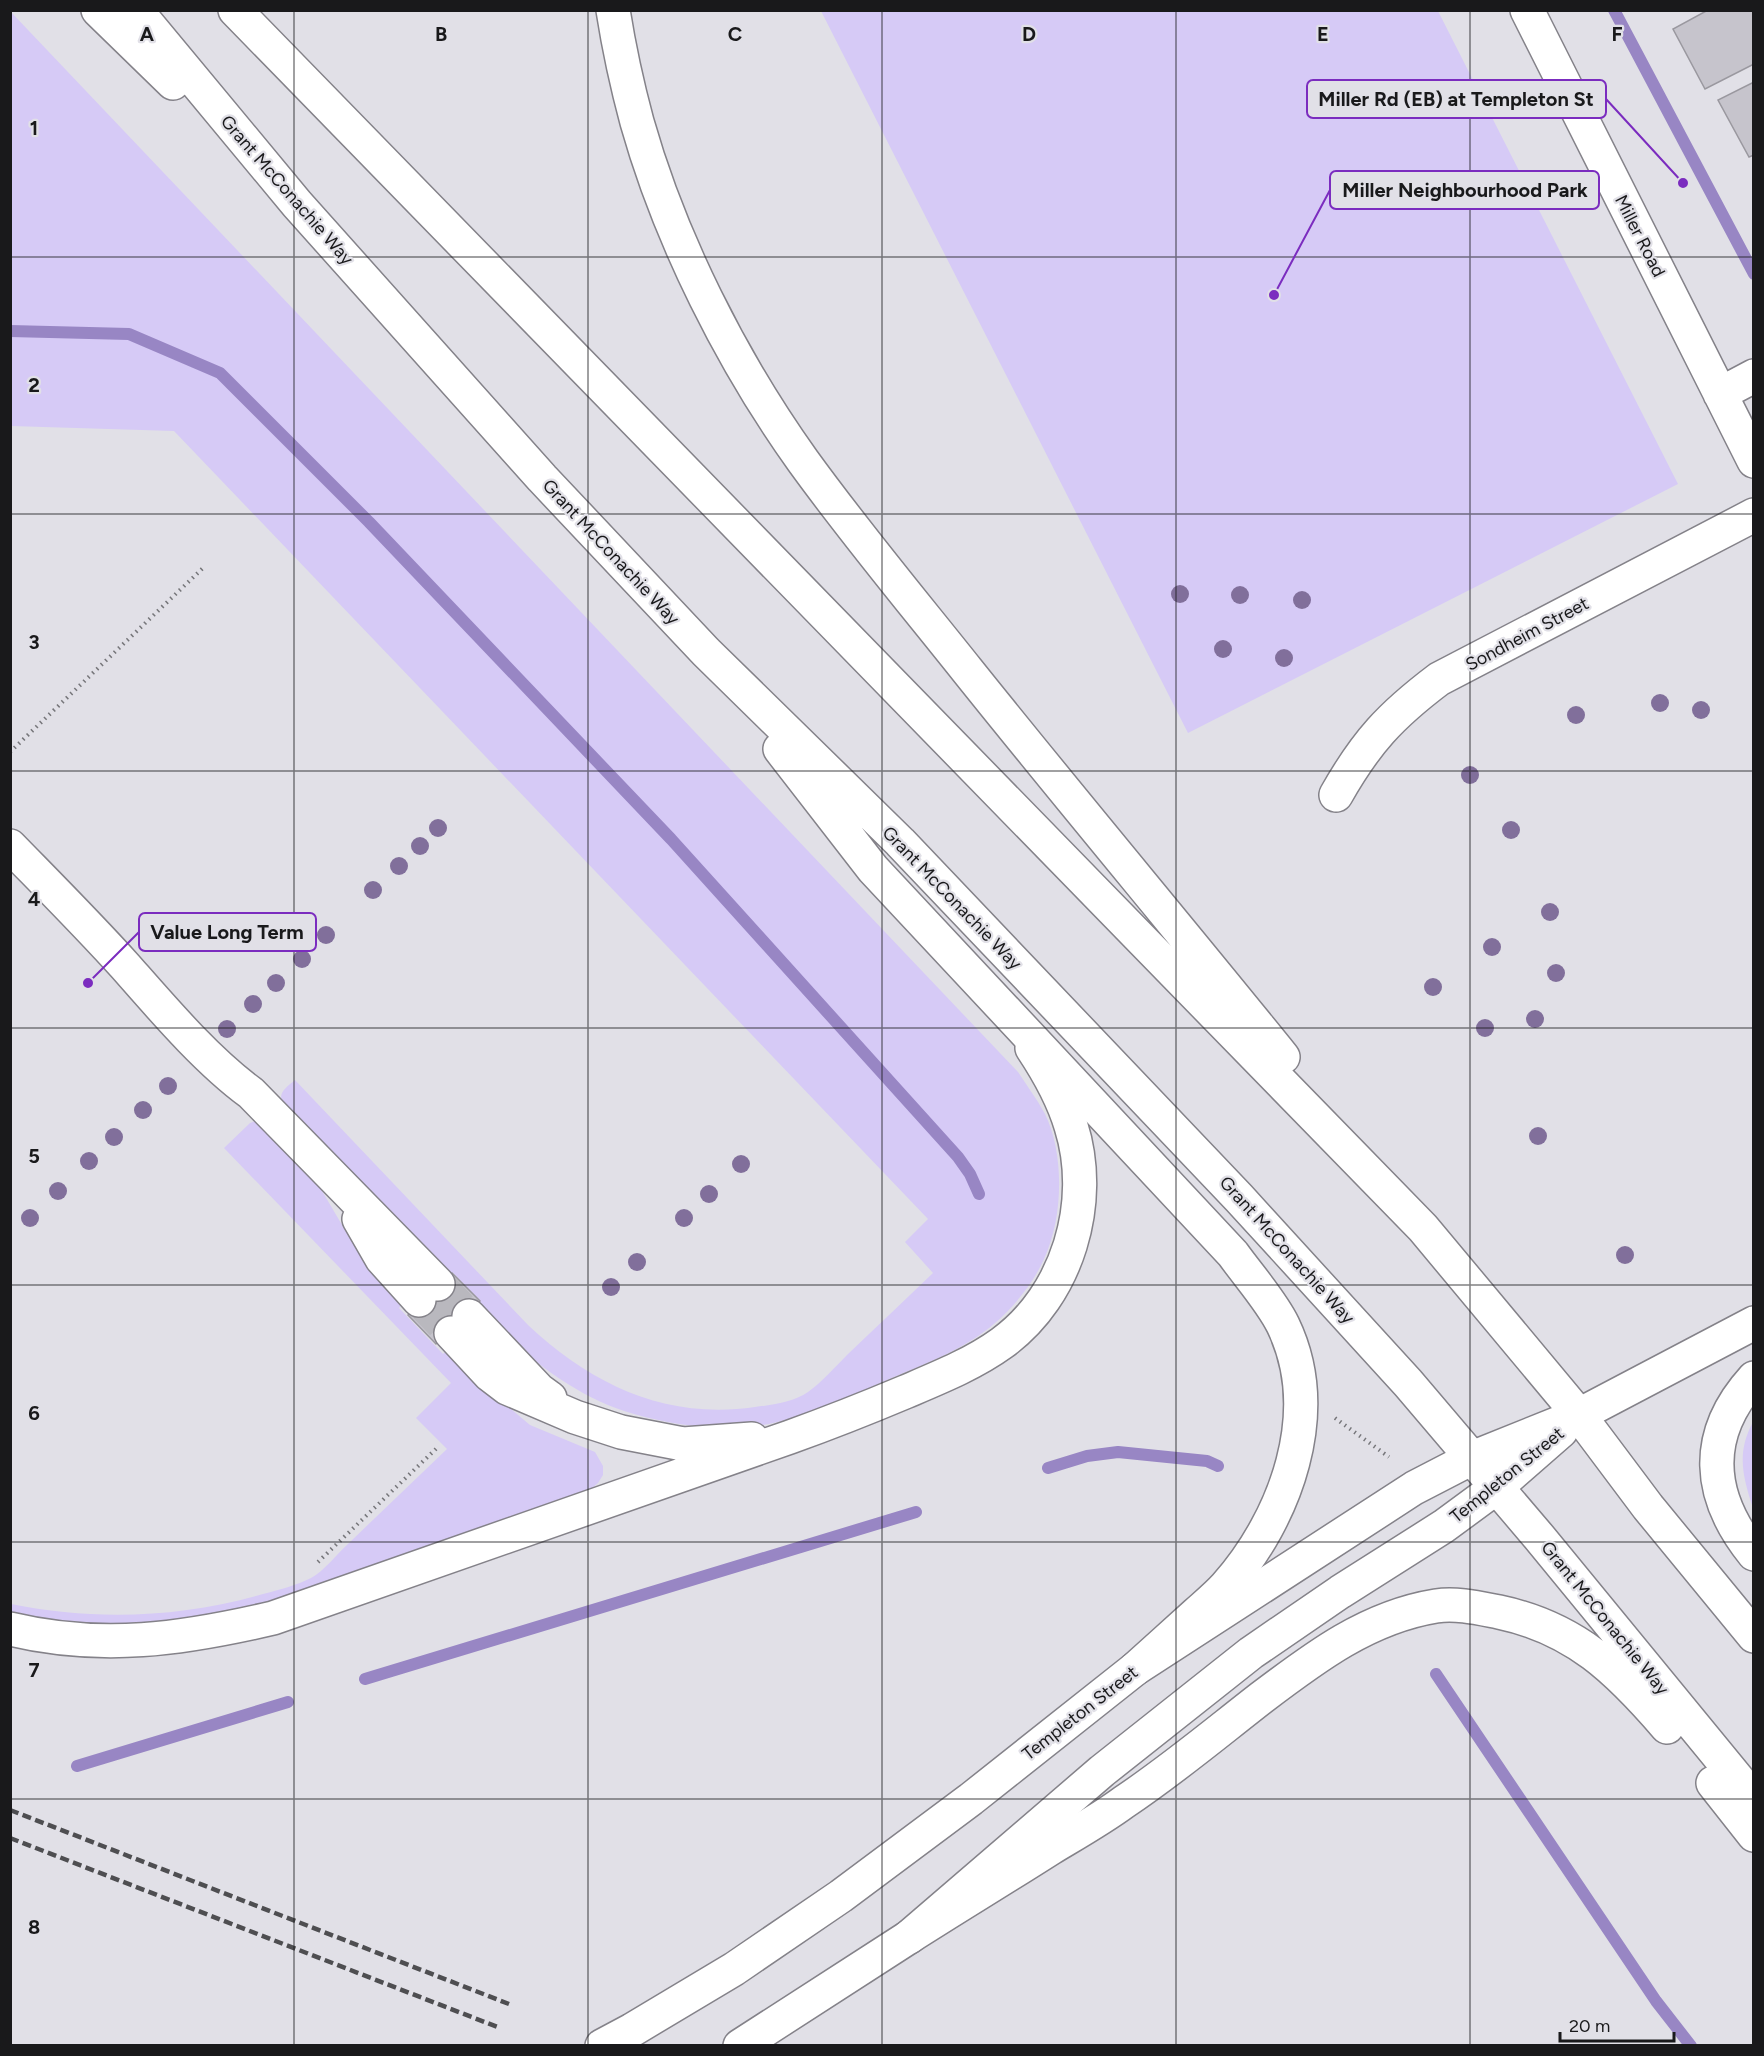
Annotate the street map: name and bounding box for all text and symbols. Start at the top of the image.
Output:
text: A [140,22,155,46]
text: B [435,22,447,46]
text: C [728,22,742,46]
text: D [1022,22,1036,46]
text: E [1317,22,1329,46]
text: F [1611,22,1623,46]
callout: Miller Rd (EB) at Templeton St [1307,80,1606,118]
text: Miller Rd (EB) at Templeton St [1318,87,1594,111]
street label: Grant McConachie Way [216,111,358,270]
text: 1 [30,116,38,140]
callout: Miller Neighbourhood Park [1330,171,1599,209]
text: Miller Neighbourhood Park [1342,178,1588,202]
street label: Miller Road [1610,191,1670,281]
text: 2 [28,373,40,397]
street label: Grant McConachie Way [538,475,685,630]
street label: Sondheim Street [1462,592,1593,676]
text: 3 [28,630,40,654]
street label: Grant McConachie Way [878,822,1027,975]
text: 4 [28,887,41,911]
callout: Value Long Term [139,913,316,951]
text: Value Long Term [150,920,304,944]
text: 5 [28,1144,40,1168]
street label: Grant McConachie Way [1215,1172,1359,1329]
text: 6 [28,1401,40,1425]
street label: Templeton Street [1445,1422,1569,1528]
street label: Grant McConachie Way [1536,1537,1674,1700]
text: 7 [28,1658,40,1682]
street label: Templeton Street [1018,1661,1142,1765]
text: 8 [28,1915,40,1939]
scale bar [1560,2005,1674,2043]
text: 20 m [1569,2015,1610,2037]

